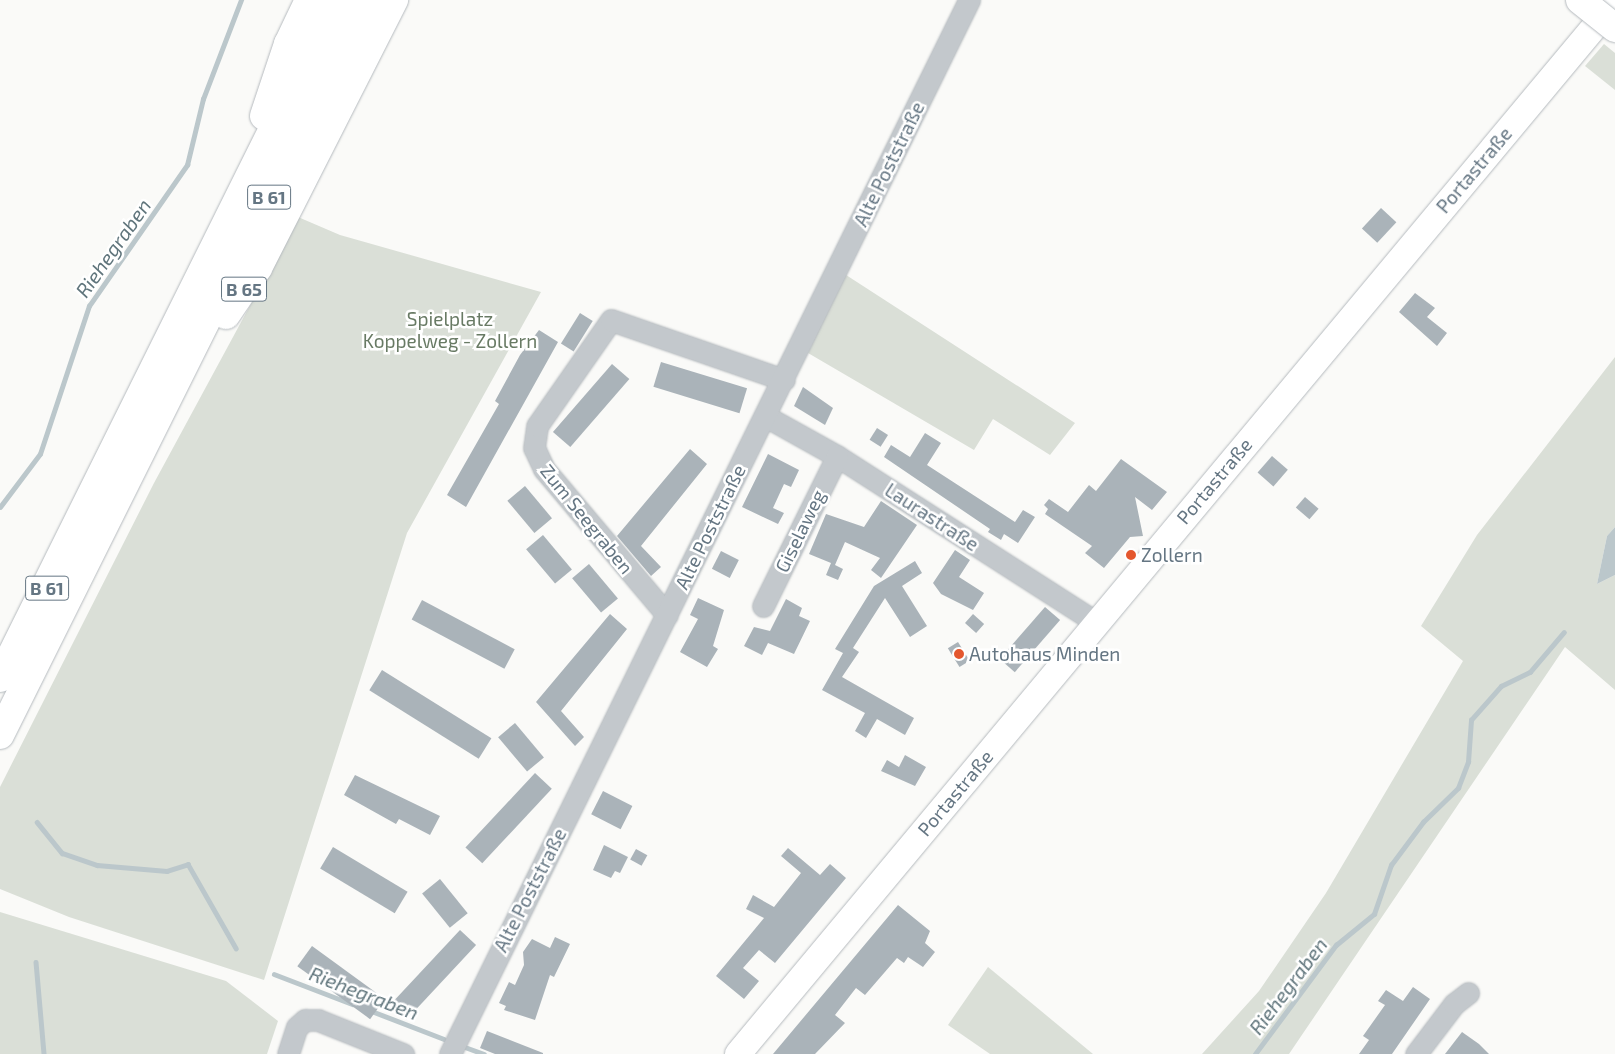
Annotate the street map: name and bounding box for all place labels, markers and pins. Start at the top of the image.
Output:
place label: Zollern [1141,544,1203,566]
marker: Zollern [1125,549,1137,561]
place label: Autohaus Minden [969,643,1120,665]
marker: Autohaus Minden [953,648,965,660]

